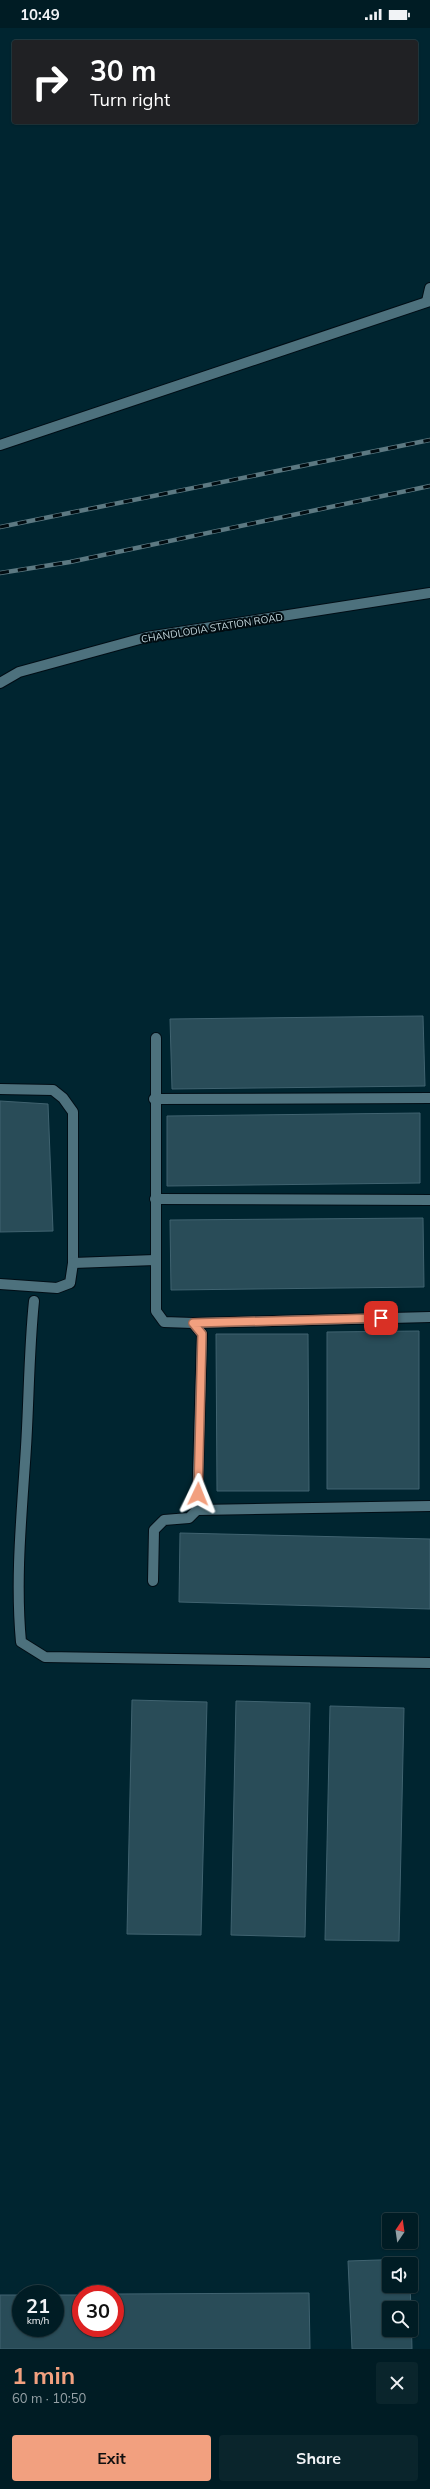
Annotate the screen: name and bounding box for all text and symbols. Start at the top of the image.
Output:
text: 10:49 [20,5,60,24]
text: 30 m [90,53,156,88]
icon: right [24,56,76,108]
text: Turn right [90,88,170,111]
street label: CHANDLODIA STATION ROAD [140,610,284,646]
pin [364,1301,398,1335]
icon: arrive [370,1307,392,1329]
position arrow [177,1473,219,1515]
north arrow [382,2213,418,2249]
map controls [382,2213,418,2337]
button: sound [382,2257,418,2293]
speed limit sign: 30 [72,2285,124,2337]
text: 21 [26,2293,50,2318]
button: search [382,2301,418,2337]
text: km/h [27,2314,49,2327]
text: 1 min [12,2360,75,2390]
button: close [376,2362,418,2404]
text: 60 m · 10:50 [12,2390,86,2406]
button: Exit [12,2435,211,2481]
button: Share [219,2435,418,2481]

